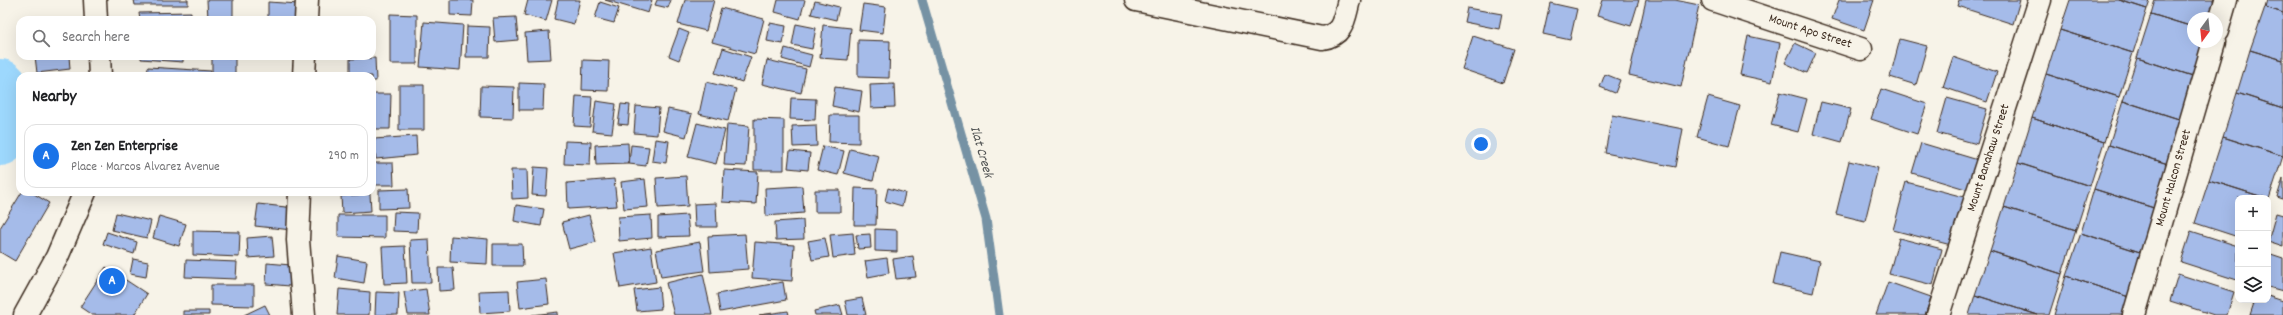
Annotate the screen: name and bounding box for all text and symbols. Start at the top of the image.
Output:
street label: Mount Apo Street [1766,10,1854,54]
north arrow [2187,12,2223,48]
search box [16,16,376,60]
icon: search [30,27,52,49]
text: Search here [62,27,130,49]
text: Nearby [32,86,76,110]
street label: Mount Banahaw Street [1963,102,2015,214]
water label: Ilat Creek [964,124,998,181]
street label: Mount Halcon Street [2151,127,2197,229]
your location [1471,134,1491,154]
text: Zen Zen Enterprise [71,136,178,158]
text: A [42,147,50,166]
text: 290 m [328,147,359,166]
text: Place · Marcos Alvarez Avenue [71,158,220,177]
map controls [2235,195,2271,303]
button: + [2235,195,2271,231]
button: − [2235,231,2271,267]
pin: A [99,266,125,296]
button: layers [2235,267,2271,303]

